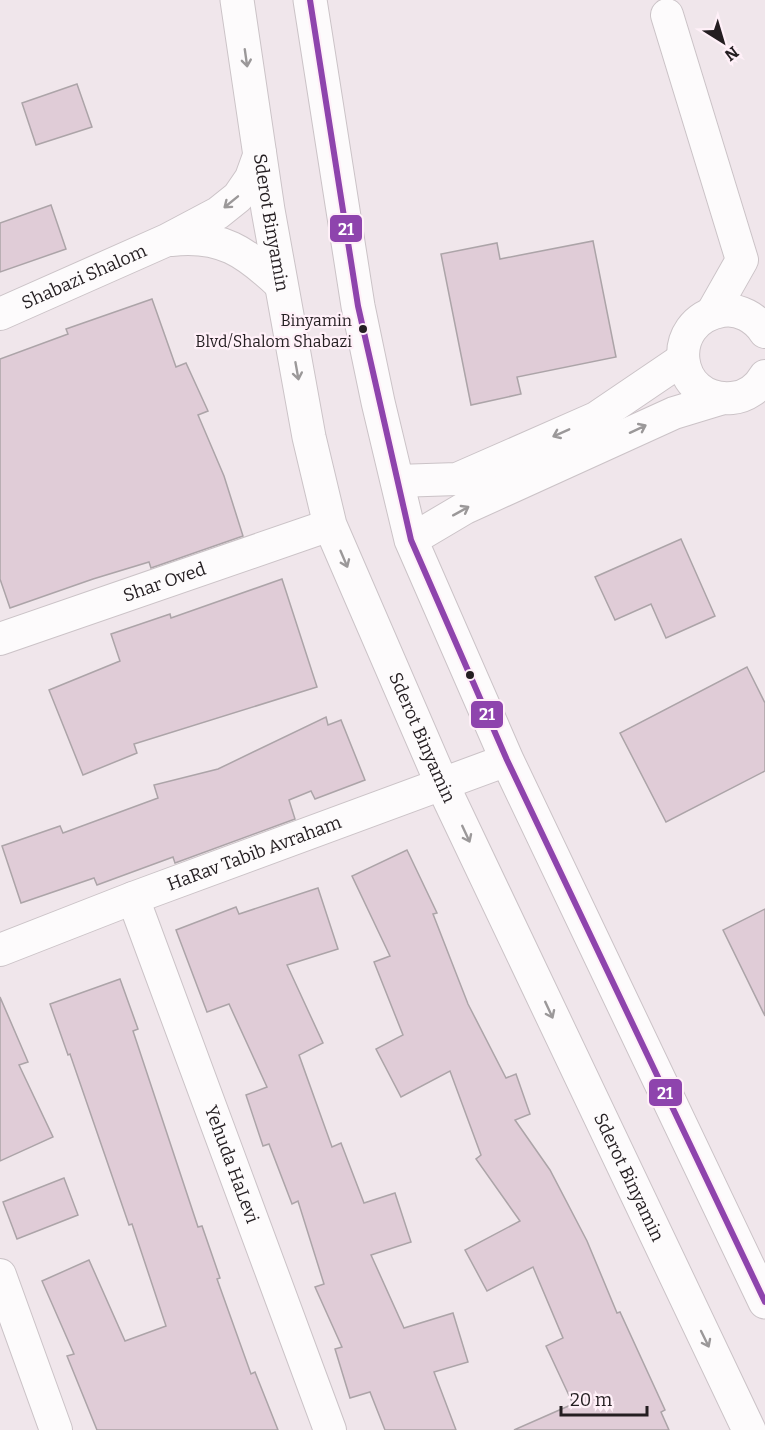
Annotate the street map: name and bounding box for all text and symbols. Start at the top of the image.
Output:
north arrow [693,12,753,72]
text: N [721,42,742,65]
one-way arrow [240,47,251,67]
street label: Sderot Binyamin [249,152,294,294]
one-way arrow [224,195,239,209]
line badge: 21 [329,214,363,243]
text: 21 [338,220,354,239]
street label: Shabazi Shalom [18,239,150,314]
place label: Binyamin Blvd/Shalom Shabazi [195,311,352,351]
marker: Binyamin Blvd/Shalom Shabazi [357,323,369,335]
one-way arrow [292,360,303,380]
one-way arrow [629,423,647,434]
one-way arrow [553,428,571,439]
one-way arrow [452,504,469,516]
one-way arrow [339,550,350,568]
street label: Shar Oved [120,558,209,607]
street label: Sderot Binyamin [384,669,460,807]
unlabelled marker [464,669,476,681]
line badge: 21 [470,700,504,729]
text: 21 [479,705,495,724]
street label: HaRav Tabib Avraham [164,811,344,895]
one-way arrow [460,824,472,842]
one-way arrow [544,1000,556,1018]
line badge: 21 [648,1078,683,1107]
text: 21 [657,1084,673,1103]
street label: Yehuda HaLevi [200,1102,264,1226]
street label: Sderot Binyamin [589,1109,669,1246]
one-way arrow [699,1330,711,1348]
scale bar [561,1379,646,1417]
text: 20 m [570,1389,612,1411]

